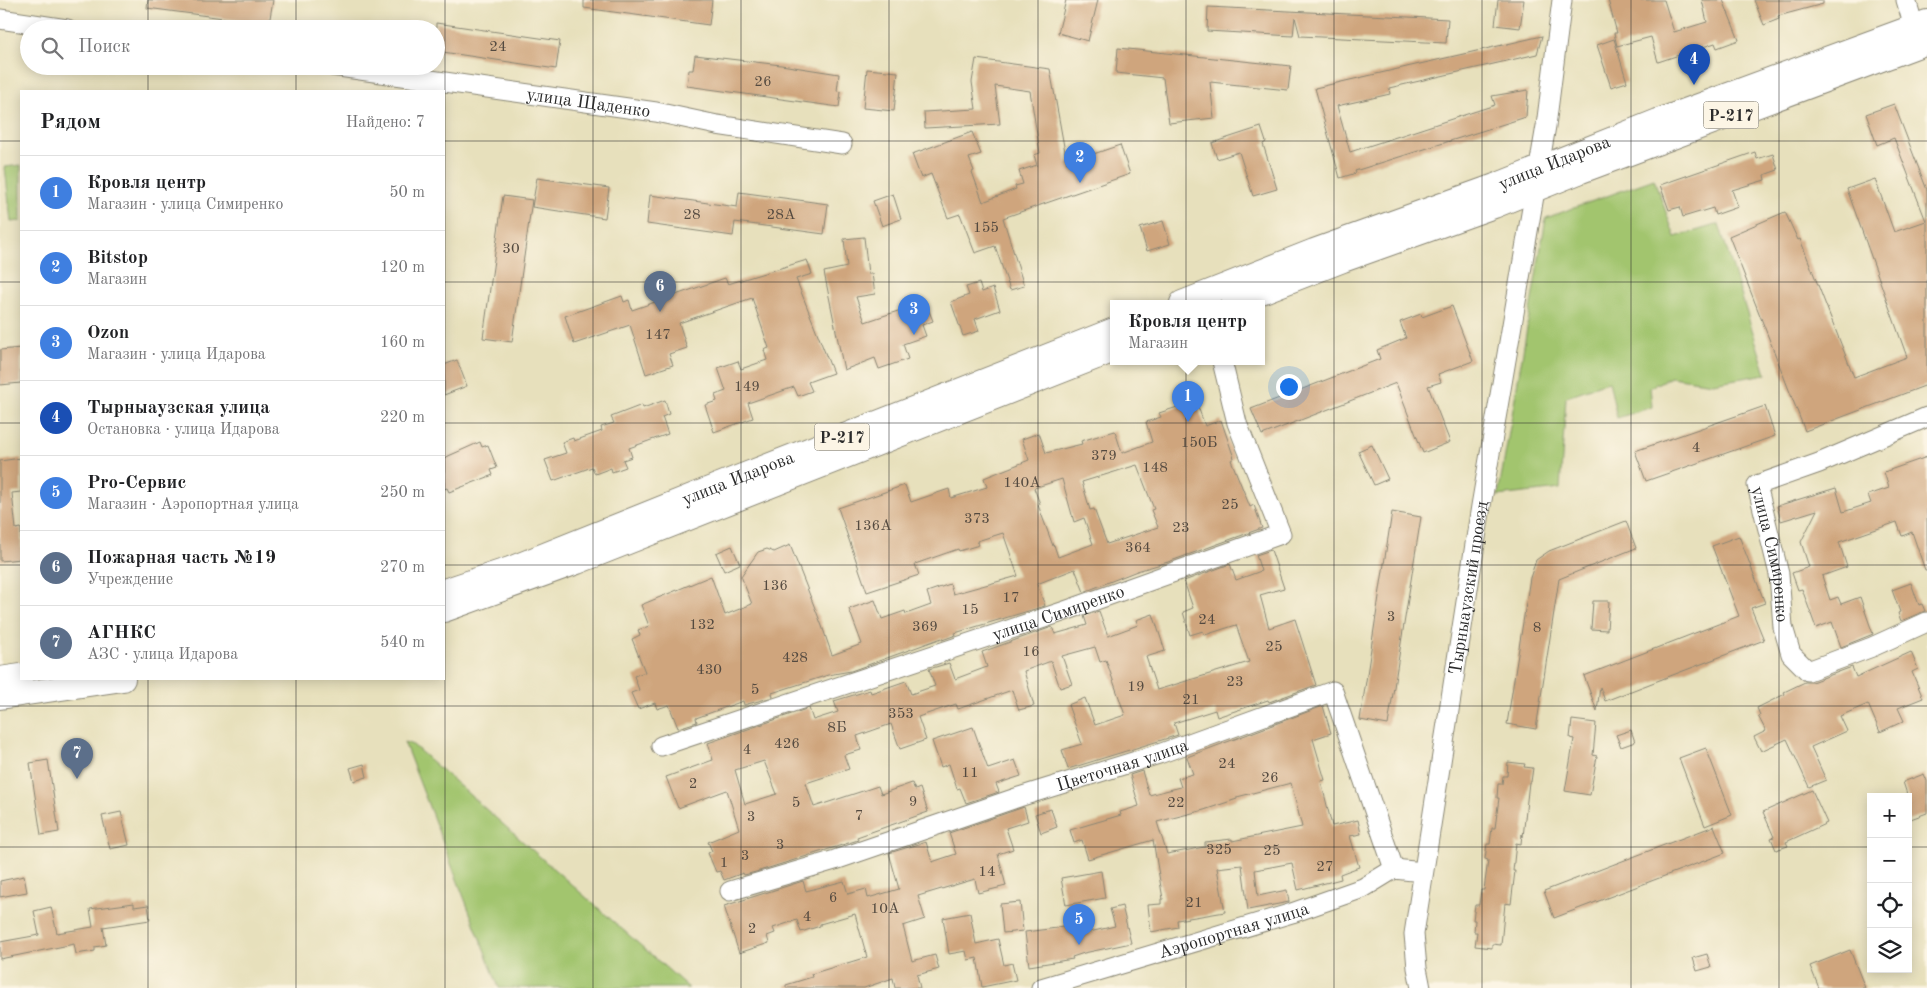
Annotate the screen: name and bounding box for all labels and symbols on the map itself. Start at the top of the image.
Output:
house number: 24 [489,40,507,55]
pin: 4 [1678,44,1710,85]
house number: 26 [754,75,772,90]
street label: улица Щаденко [525,86,652,121]
road number: Р-217 [1704,102,1758,128]
street label: улица Идарова [1496,133,1613,194]
pin: 2 [1064,142,1096,183]
house number: 28 [683,208,701,223]
house number: 28А [767,208,796,223]
house number: 155 [973,221,999,236]
house number: 30 [502,242,520,257]
pin: 6 [644,271,676,312]
pin: 3 [898,294,930,335]
house number: 147 [645,328,671,343]
your location [1276,374,1302,400]
house number: 149 [734,380,760,395]
pin: 1 [1172,381,1204,422]
road number: Р-217 [814,424,870,451]
house number: 150Б [1181,436,1217,451]
house number: 4 [1692,441,1700,456]
street label: улица Идарова [680,449,797,509]
house number: 379 [1091,449,1117,464]
house number: 148 [1142,461,1168,476]
house number: 140А [1003,476,1041,491]
street label: улица Симиренко [1748,485,1791,623]
house number: 25 [1221,498,1239,513]
street label: Тырныаузский проезд [1447,500,1492,676]
house number: 373 [964,512,990,527]
house number: 136А [854,519,892,534]
house number: 23 [1172,521,1190,536]
house number: 364 [1125,541,1151,556]
house number: 136 [762,579,788,594]
street label: улица Симиренко [990,583,1127,645]
house number: 17 [1002,591,1020,606]
house number: 15 [961,603,979,618]
house number: 3 [1387,610,1395,625]
house number: 24 [1198,613,1216,628]
house number: 132 [689,618,715,633]
house number: 369 [912,620,938,635]
house number: 8 [1533,621,1541,636]
house number: 25 [1265,640,1283,655]
house number: 16 [1022,645,1040,660]
house number: 428 [782,651,808,666]
house number: 430 [696,663,722,678]
house number: 23 [1226,675,1244,690]
house number: 19 [1127,680,1145,695]
house number: 5 [751,683,759,698]
house number: 21 [1182,693,1200,708]
house number: 353 [888,707,914,722]
house number: 8Б [827,721,847,736]
street label: Цветочная улица [1054,736,1191,795]
house number: 426 [774,737,800,752]
pin: 7 [61,738,93,779]
house number: 4 [743,743,751,758]
house number: 24 [1218,757,1236,772]
house number: 11 [961,766,979,781]
house number: 26 [1261,771,1279,786]
house number: 2 [689,777,697,792]
house number: 9 [909,795,917,810]
house number: 5 [792,796,800,811]
house number: 22 [1167,796,1185,811]
house number: 7 [855,809,863,824]
house number: 3 [747,810,755,825]
house number: 3 [776,838,784,853]
house number: 325 [1206,843,1232,858]
house number: 25 [1263,844,1281,859]
house number: 3 [741,849,749,864]
house number: 1 [720,856,728,871]
house number: 27 [1316,860,1334,875]
house number: 14 [978,865,996,880]
house number: 6 [829,891,837,906]
house number: 21 [1185,896,1203,911]
street label: Аэропортная улица [1157,900,1311,962]
house number: 10А [871,902,900,917]
pin: 5 [1063,904,1095,945]
house number: 4 [803,910,811,925]
house number: 2 [748,922,756,937]

